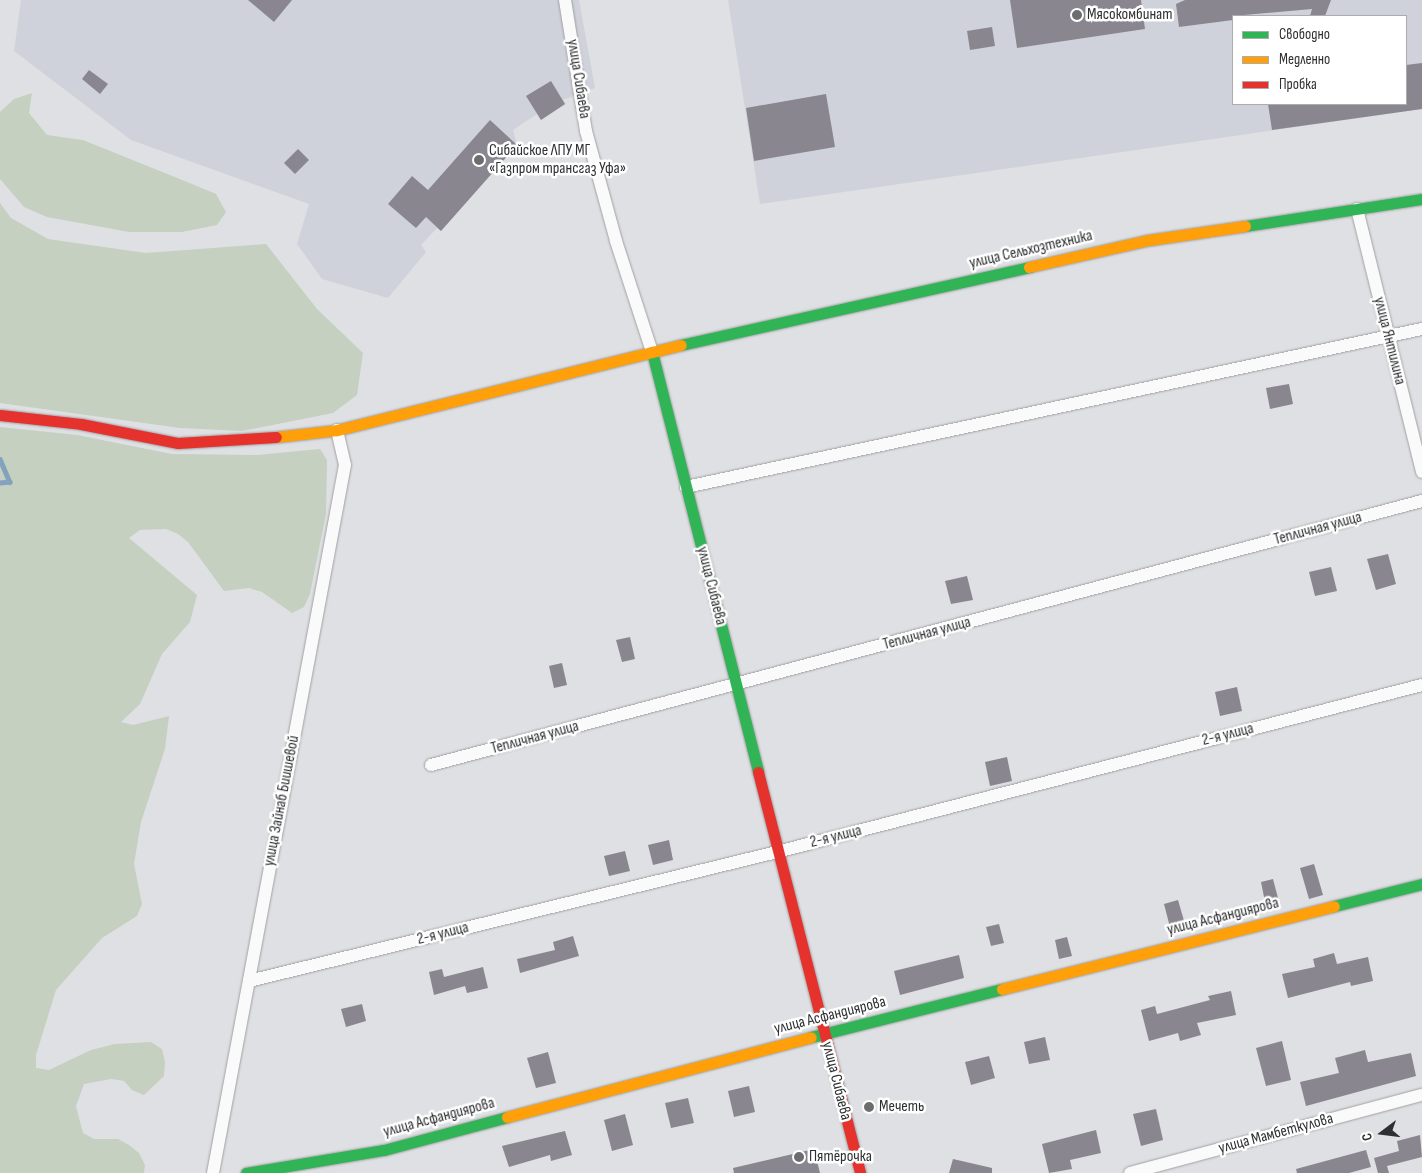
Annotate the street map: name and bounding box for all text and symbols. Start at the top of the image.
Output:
place label: Мясокомбинат [1087,5,1173,25]
marker: Мясокомбинат [1071,9,1083,21]
legend [1232,15,1407,105]
text: Свободно [1279,25,1330,44]
street label: улица Сибаева [562,38,594,120]
text: Медленно [1279,50,1330,69]
text: Пробка [1279,75,1317,94]
place label: Сибайское ЛПУ МГ «Газпром трансгаз Уфа» [489,141,626,179]
marker: Сибайское ЛПУ МГ «Газпром трансгаз Уфа» [473,154,485,166]
street label: улица Сельхозтехника [968,227,1094,273]
street label: улица Янтилина [1369,295,1409,387]
street label: Тепличная улица [1272,508,1364,550]
street label: улица Сибаева [692,545,730,627]
street label: Тепличная улица [881,613,973,655]
street label: Тепличная улица [489,717,581,759]
street label: 2-я улица [1200,719,1256,751]
street label: улица Зайнаб Биишевой [260,734,304,868]
street label: 2-я улица [808,821,864,853]
street label: улица Асфандиярова [1165,894,1281,940]
street label: 2-я улица [415,918,471,950]
street label: улица Асфандиярова [772,993,888,1039]
street label: улица Сибаева [817,1040,855,1122]
street label: улица Асфандиярова [381,1094,497,1142]
place label: Мечеть [879,1097,924,1117]
marker: Мечеть [863,1101,875,1113]
north arrow [1357,1108,1407,1158]
street label: улица Мамбеткулова [1217,1109,1335,1159]
text: С [1358,1131,1376,1143]
place label: Пятёрочка [809,1147,872,1167]
marker: Пятёрочка [793,1151,805,1163]

